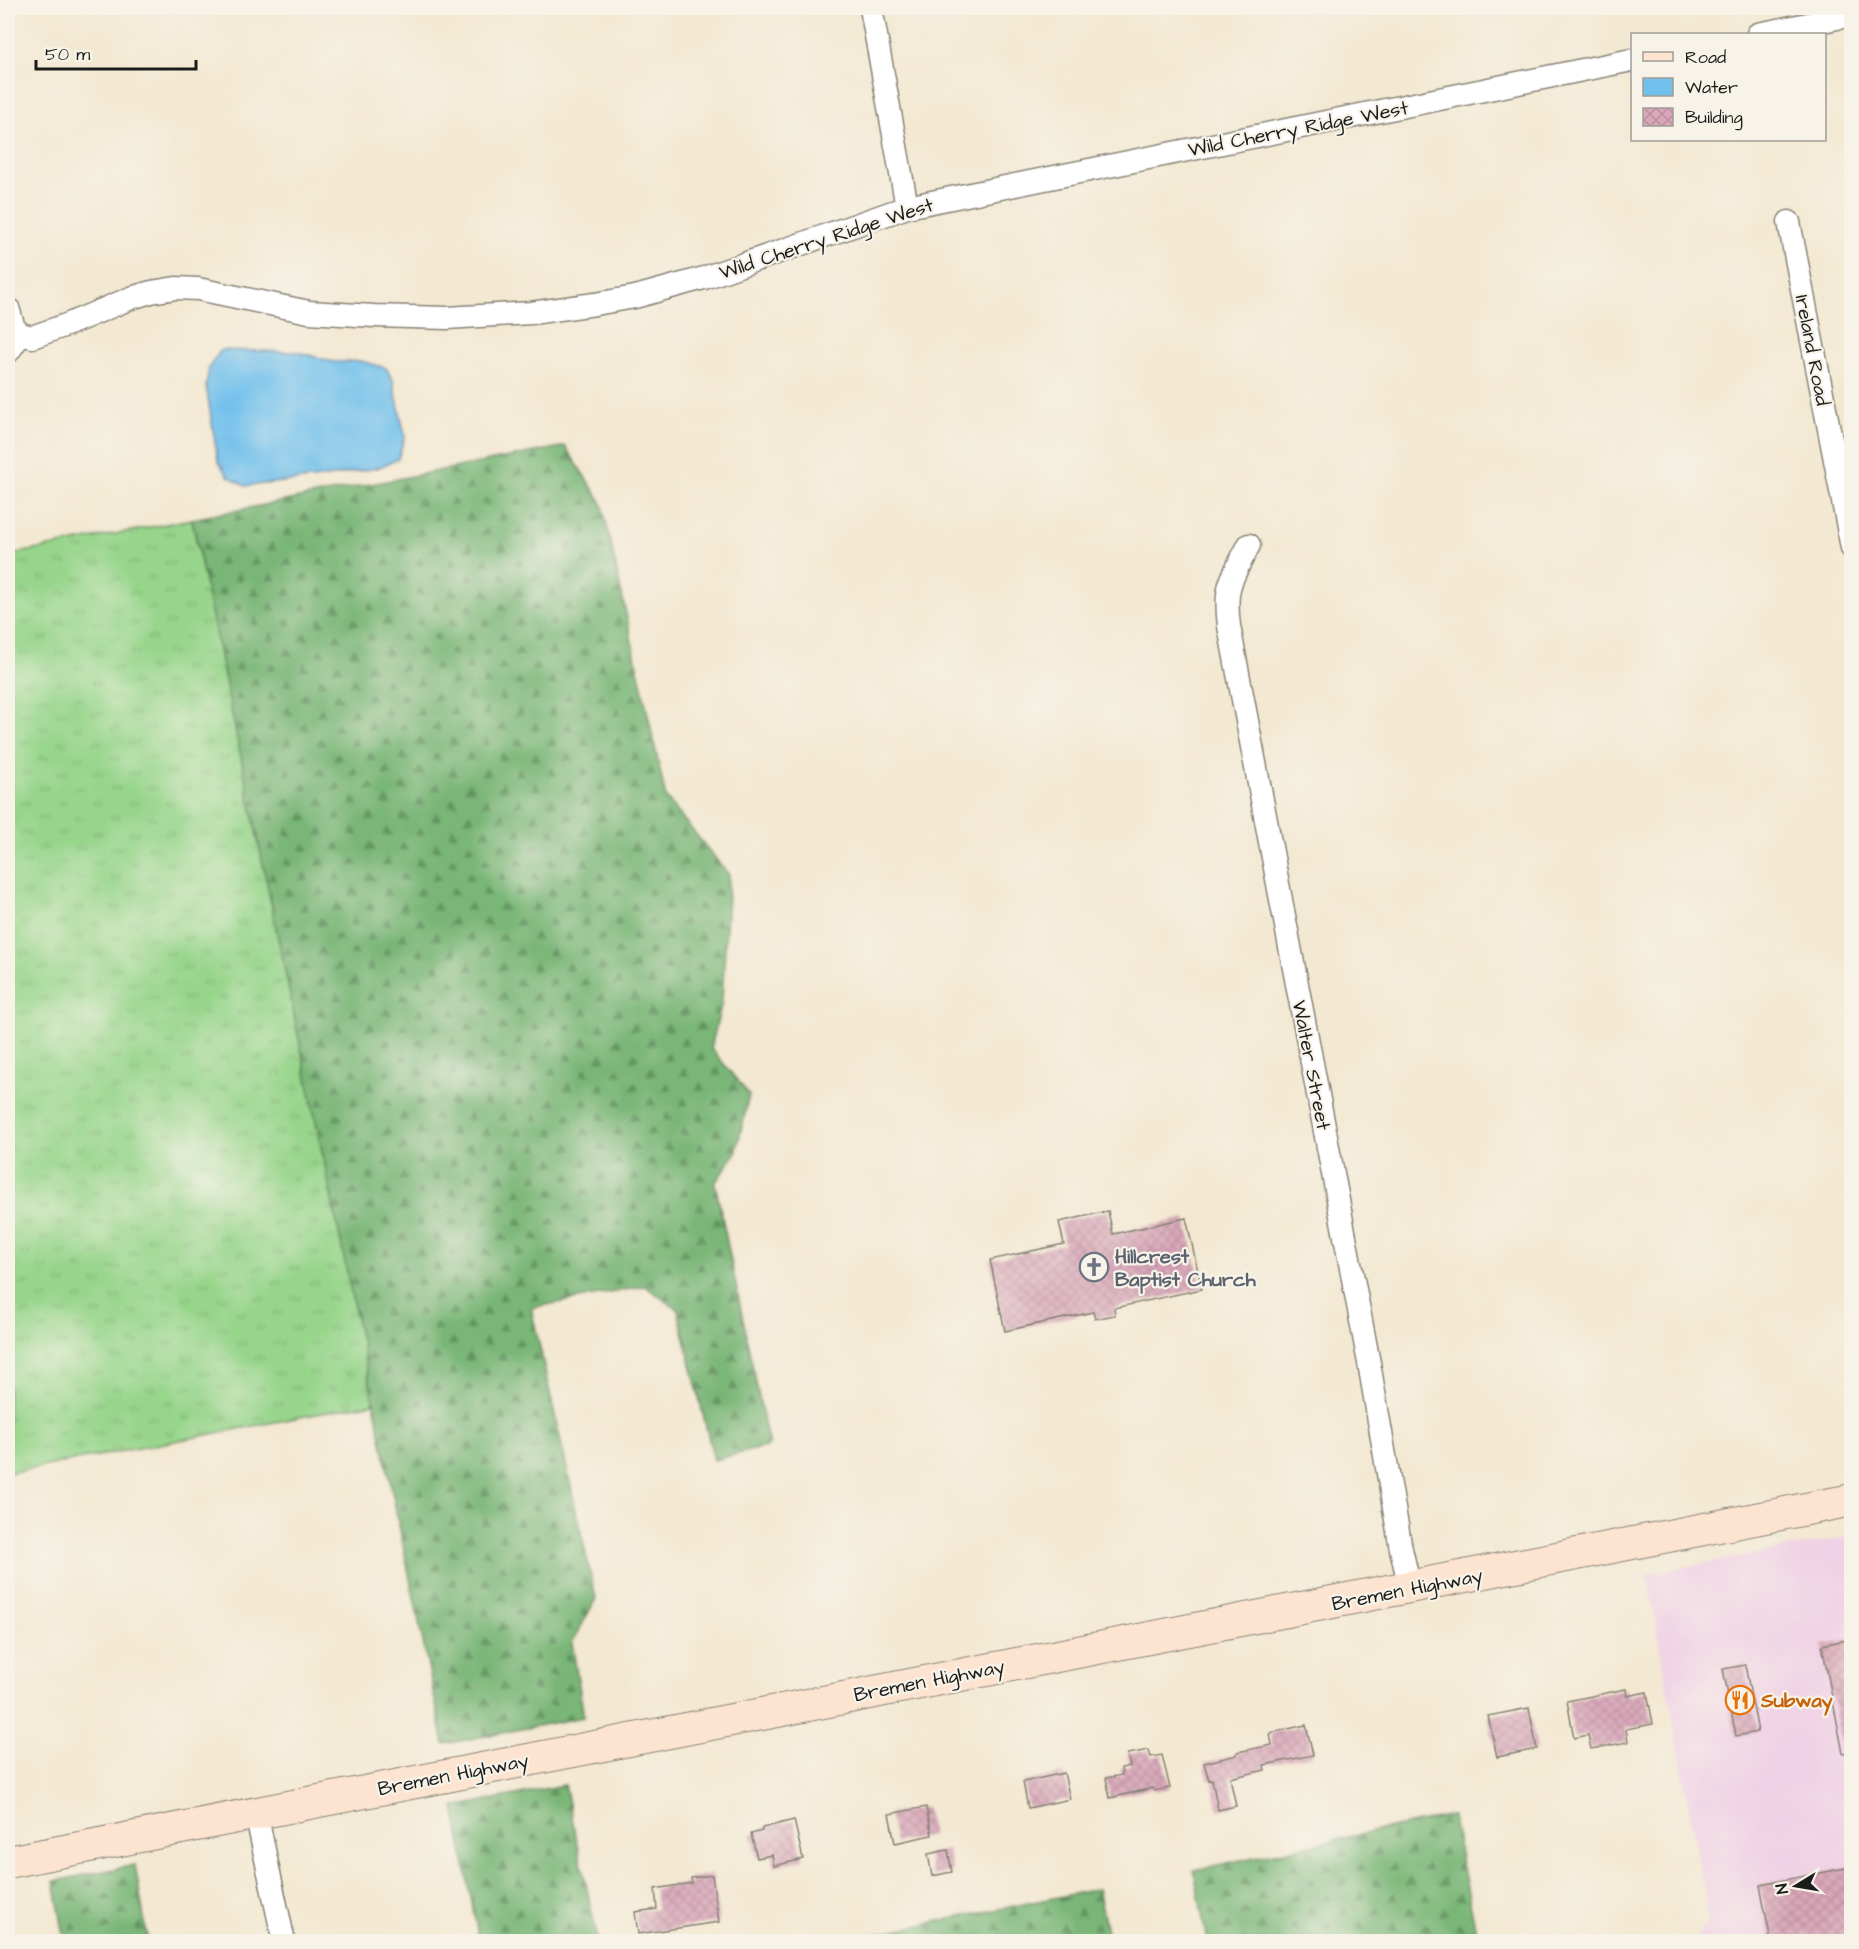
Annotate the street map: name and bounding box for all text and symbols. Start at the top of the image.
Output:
scale bar [36,33,196,71]
legend [1631,33,1826,141]
text: 50 m [45,42,90,67]
text: Road [1685,45,1726,70]
text: Water [1685,75,1738,100]
street label: Wild Cherry Ridge West [1186,94,1411,165]
text: Building [1685,105,1743,131]
street label: Wild Cherry Ridge West [716,191,937,288]
street label: Ireland Road [1788,292,1836,408]
street label: Walter Street [1285,998,1337,1133]
place label: Hillcrest Baptist Church [1115,1243,1257,1294]
church icon: Hillcrest Baptist Church [1078,1251,1110,1283]
street label: Bremen Highway [1329,1562,1485,1619]
street label: Bremen Highway [851,1653,1007,1710]
restaurant icon: Subway [1724,1684,1756,1716]
place label: Subway [1760,1687,1833,1716]
street label: Bremen Highway [375,1747,531,1804]
north arrow [1766,1856,1826,1916]
text: N [1771,1882,1794,1896]

